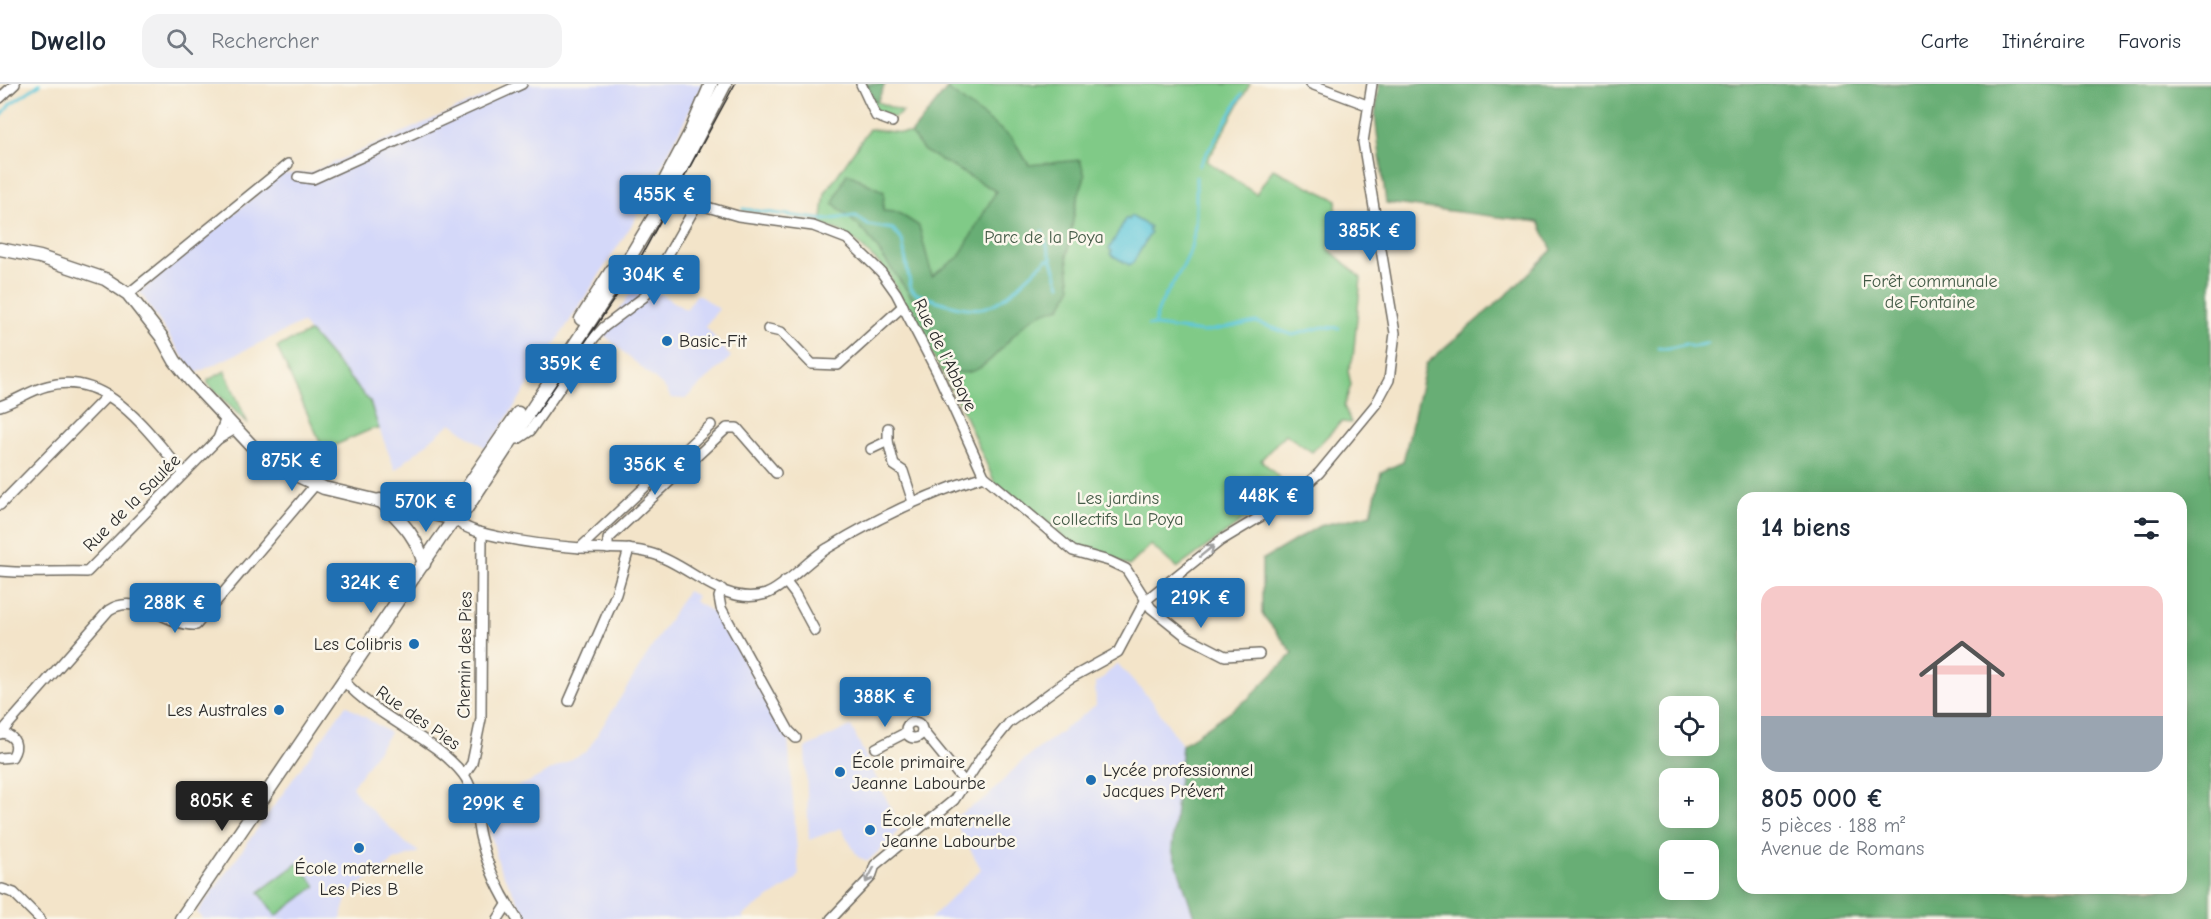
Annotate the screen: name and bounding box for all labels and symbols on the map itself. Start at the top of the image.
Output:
pin: 455K € [616,175,714,226]
pin: 385K € [1321,211,1419,262]
park label: Parc de la Poya [984,227,1104,248]
pin: 304K € [605,255,703,306]
park label: Forêt communale de Fontaine [1862,271,1998,313]
street label: Rue de l'Abbaye [909,295,981,415]
place label: Basic-Fit [679,331,747,352]
marker: Basic-Fit [660,334,674,348]
pin: 359K € [522,344,620,395]
pin: 875K € [243,441,341,492]
pin: 356K € [606,445,704,496]
street label: Rue de la Saulée [79,450,185,556]
pin: 448K € [1220,476,1318,527]
pin: 570K € [377,482,475,533]
park label: Les jardins collectifs La Poya [1052,488,1184,530]
one-way arrow [1199,545,1215,558]
pin: 324K € [322,563,420,614]
pin: 219K € [1152,578,1250,629]
pin: 288K € [126,583,224,634]
street label: Chemin des Pies [453,591,477,719]
place label: Les Colibris [314,634,402,655]
marker: Les Colibris [407,637,421,651]
pin: 388K € [836,677,934,728]
street label: Rue des Pies [372,681,464,755]
place label: Les Australes [167,700,267,721]
marker: Les Australes [272,703,286,717]
place label: École primaire Jeanne Labourbe [852,751,986,794]
place label: Lycée professionnel Jacques Prévert [1103,760,1254,802]
marker: École primaire Jeanne Labourbe [833,765,847,779]
marker: Lycée professionnel Jacques Prévert [1084,773,1098,787]
pin: 805K € [173,781,271,832]
pin: 299K € [445,784,543,835]
place label: École maternelle Jeanne Labourbe [882,809,1016,852]
marker: École maternelle Jeanne Labourbe [863,823,877,837]
marker: École maternelle Les Pies B [352,841,366,855]
place label: École maternelle Les Pies B [295,857,423,900]
one-way arrow [864,866,876,883]

